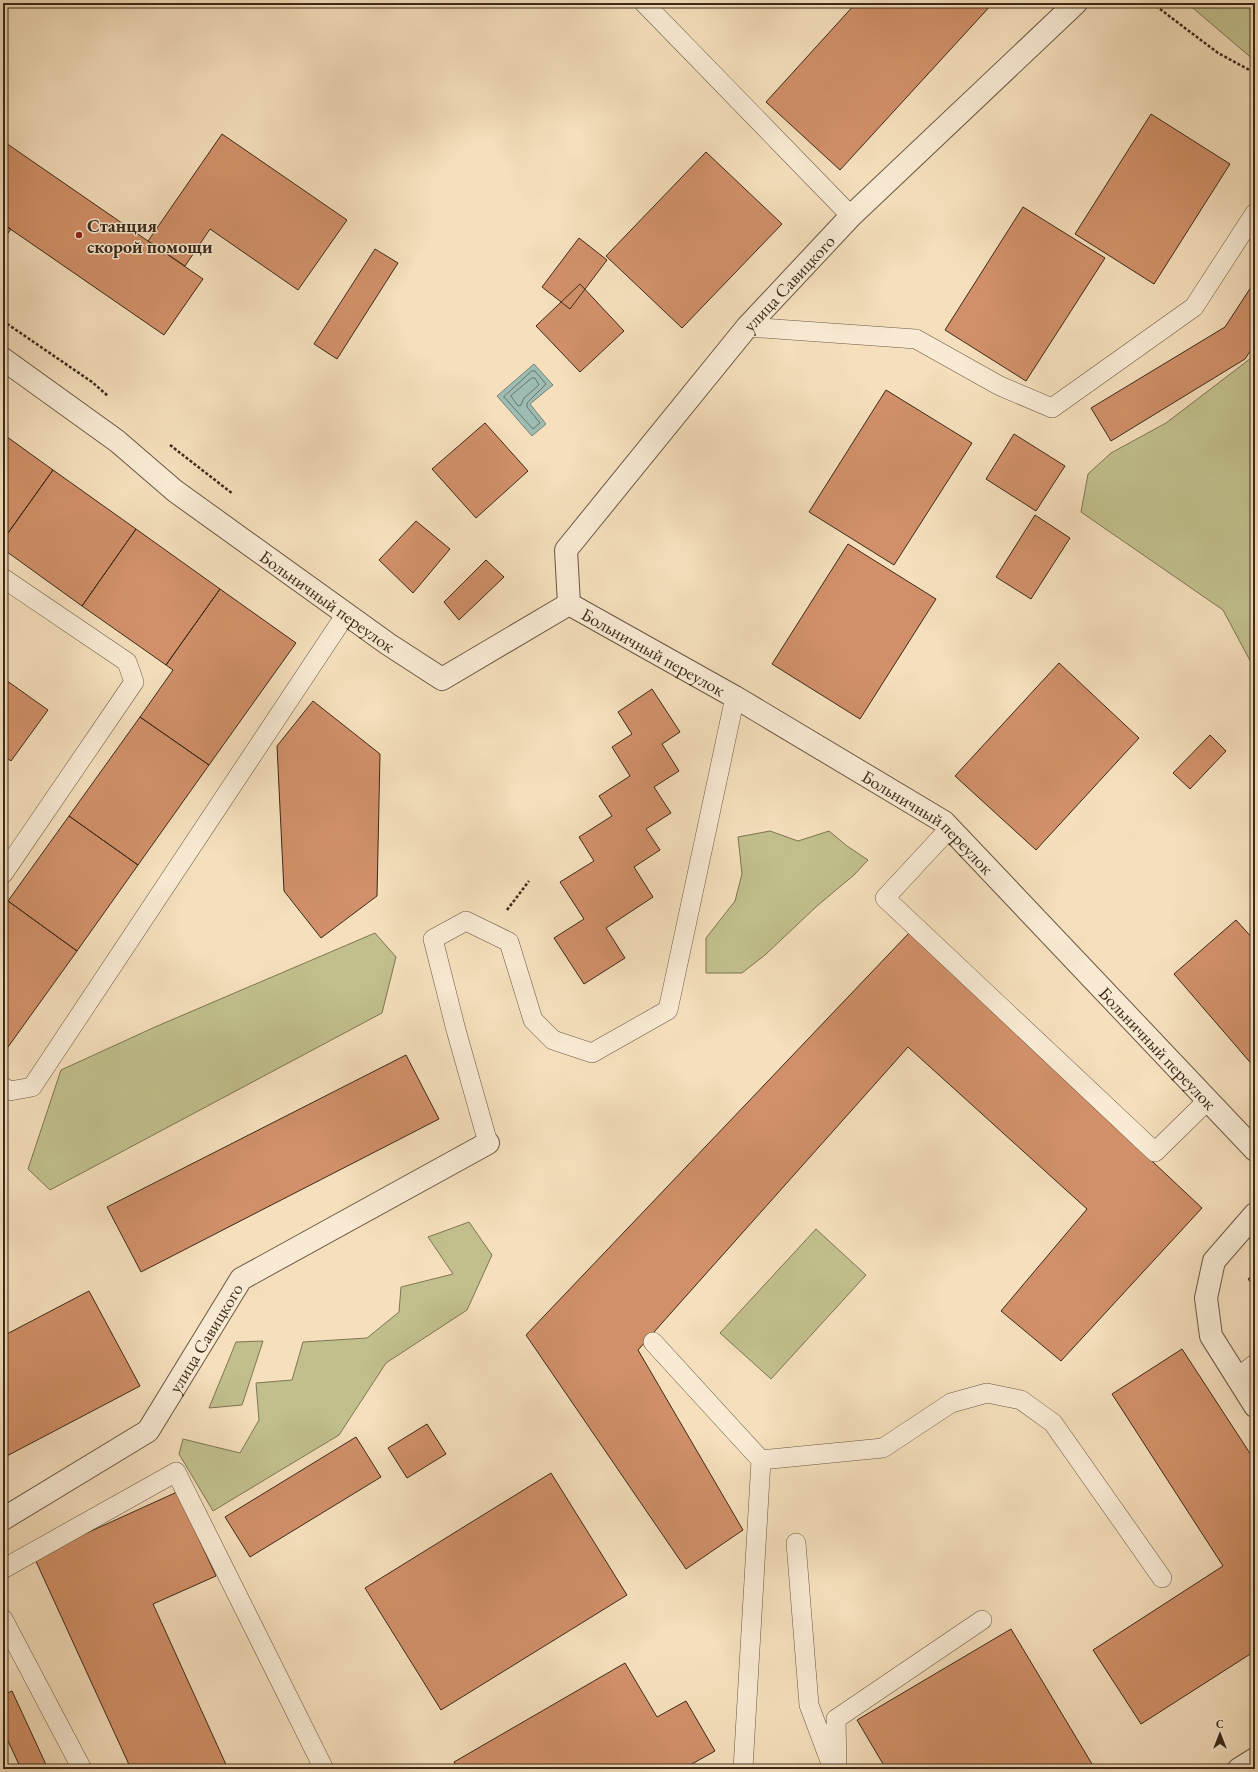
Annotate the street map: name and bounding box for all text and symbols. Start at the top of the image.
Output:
place label: Станция скорой помощи [87,214,213,258]
street label: улица Савицкого [738,229,840,336]
marker: Станция скорой помощи [74,230,84,240]
street label: Больничный переулок [255,544,400,657]
street label: Больничный переулок [578,602,730,701]
street label: Больничный переулок [858,764,999,879]
street label: Больничный переулок [1094,981,1222,1115]
street label: улица Савицкого [163,1279,247,1397]
north arrow [1200,1714,1240,1754]
text: С [1216,1717,1224,1731]

